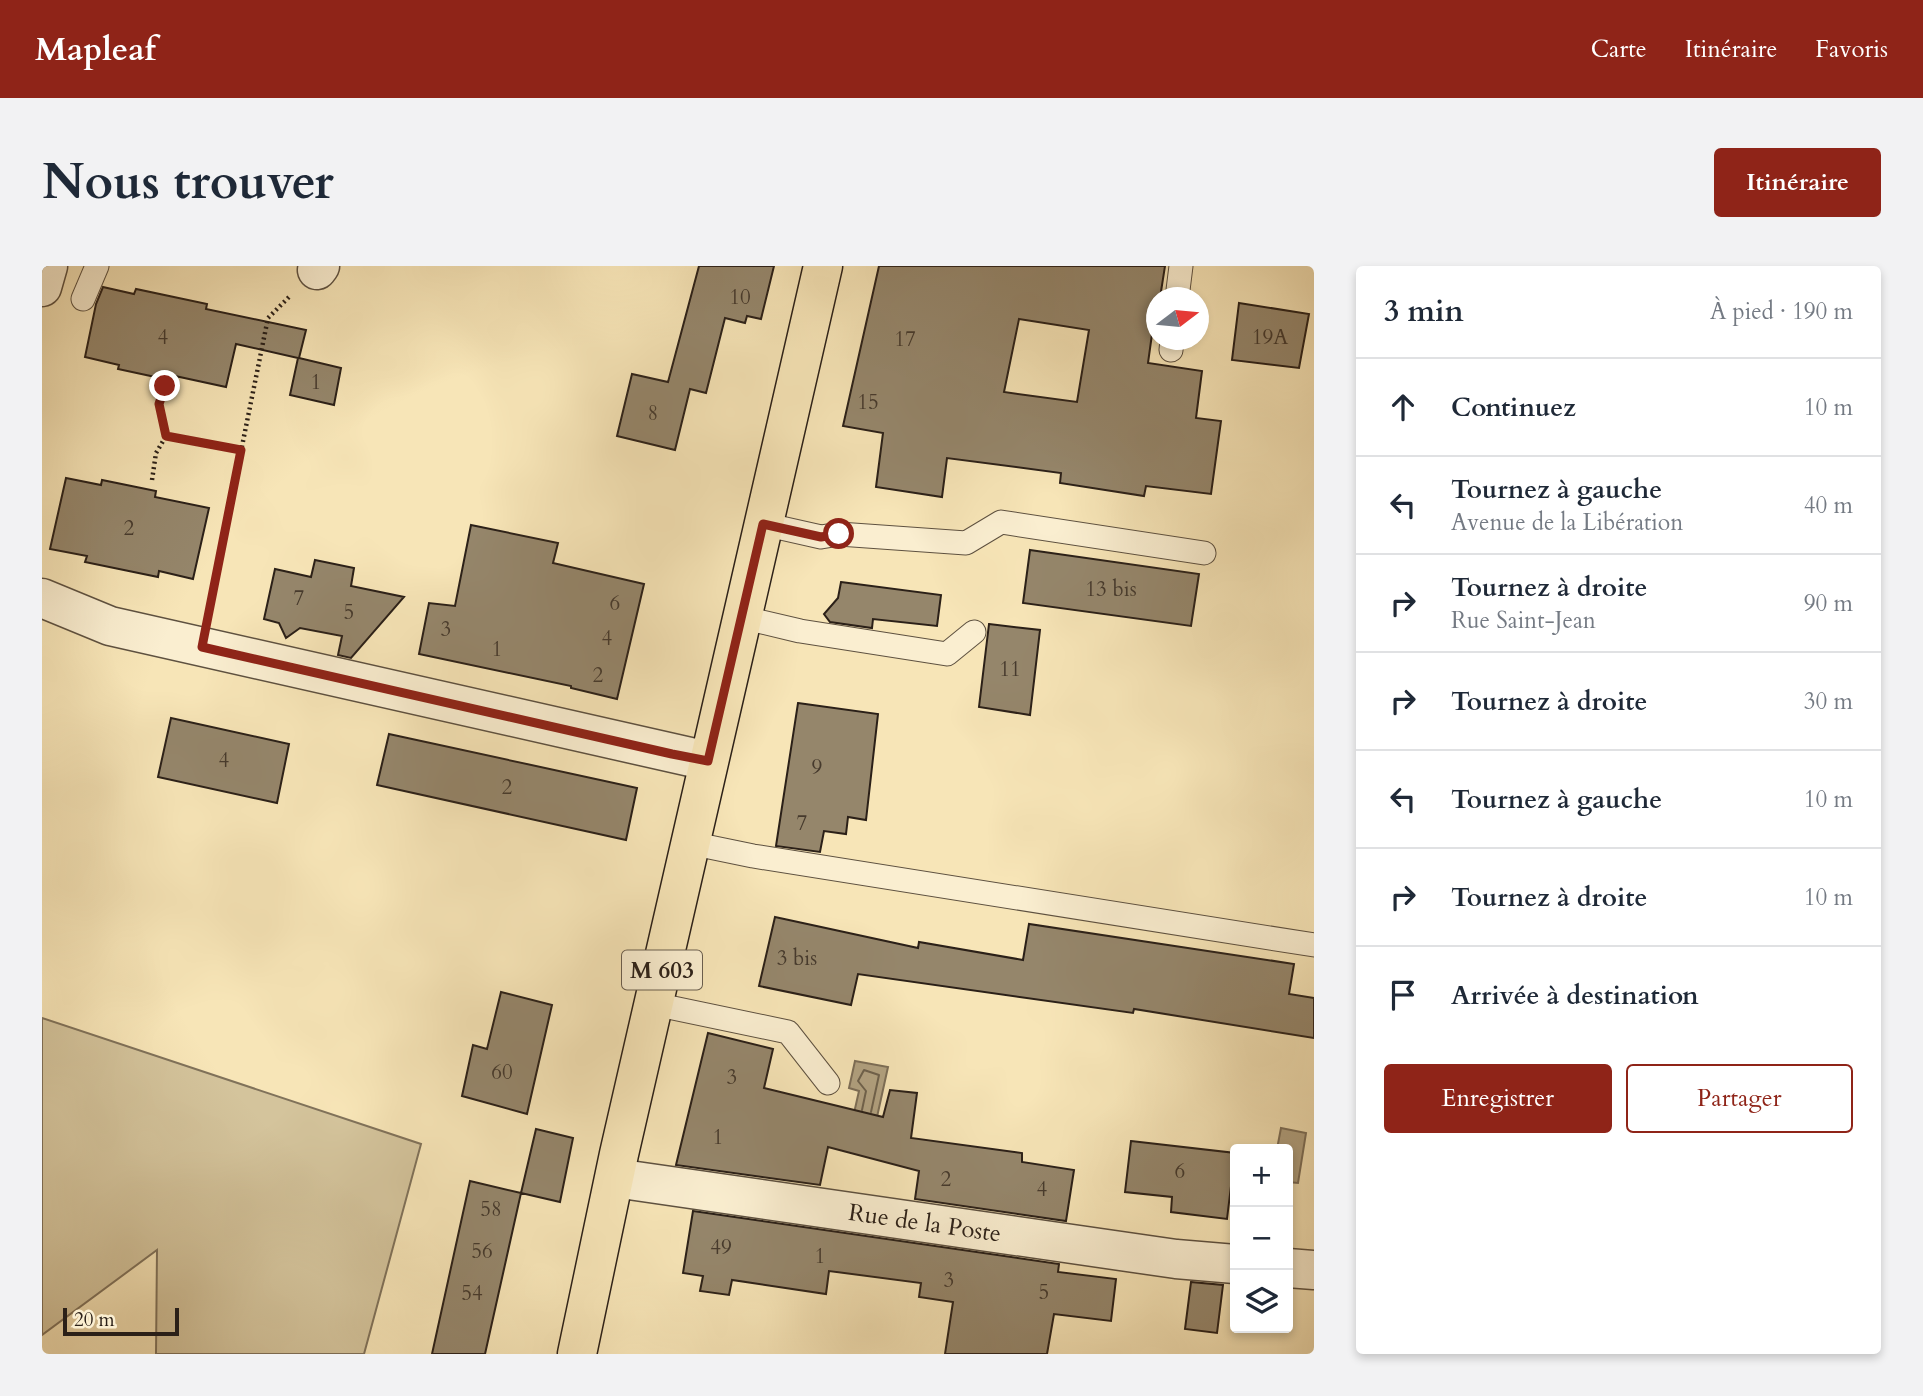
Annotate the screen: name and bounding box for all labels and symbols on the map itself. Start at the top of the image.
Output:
house number: 10 [729,283,751,312]
north arrow [1146,287,1209,350]
house number: 4 [158,323,169,352]
house number: 19A [1252,323,1288,352]
house number: 17 [894,325,916,354]
house number: 1 [311,368,321,397]
route end [149,370,180,401]
house number: 15 [857,388,879,417]
house number: 8 [648,399,658,428]
house number: 2 [124,514,135,543]
route start [823,518,854,549]
house number: 13 bis [1085,575,1137,604]
house number: 7 [294,584,305,613]
house number: 6 [610,589,620,618]
house number: 5 [344,598,354,627]
house number: 3 [441,615,451,644]
house number: 4 [602,624,613,653]
house number: 1 [492,635,502,664]
house number: 11 [999,655,1021,684]
house number: 2 [593,661,604,690]
house number: 4 [219,746,230,775]
house number: 9 [812,753,823,782]
house number: 2 [502,773,513,802]
house number: 7 [797,809,808,838]
house number: 3 bis [777,944,817,973]
road number: M 603 [622,950,702,990]
house number: 60 [491,1058,513,1087]
house number: 3 [727,1063,737,1092]
house number: 1 [713,1123,723,1152]
house number: 6 [1175,1157,1185,1186]
house number: 2 [941,1165,952,1194]
house number: 4 [1037,1175,1048,1204]
house number: 58 [480,1195,502,1224]
street label: Rue de la Poste [846,1195,1003,1250]
house number: 49 [710,1233,732,1262]
house number: 56 [471,1237,493,1266]
house number: 1 [815,1242,825,1271]
house number: 3 [944,1266,954,1295]
house number: 5 [1039,1278,1049,1307]
house number: 54 [461,1279,483,1308]
scale bar [63,1305,178,1337]

